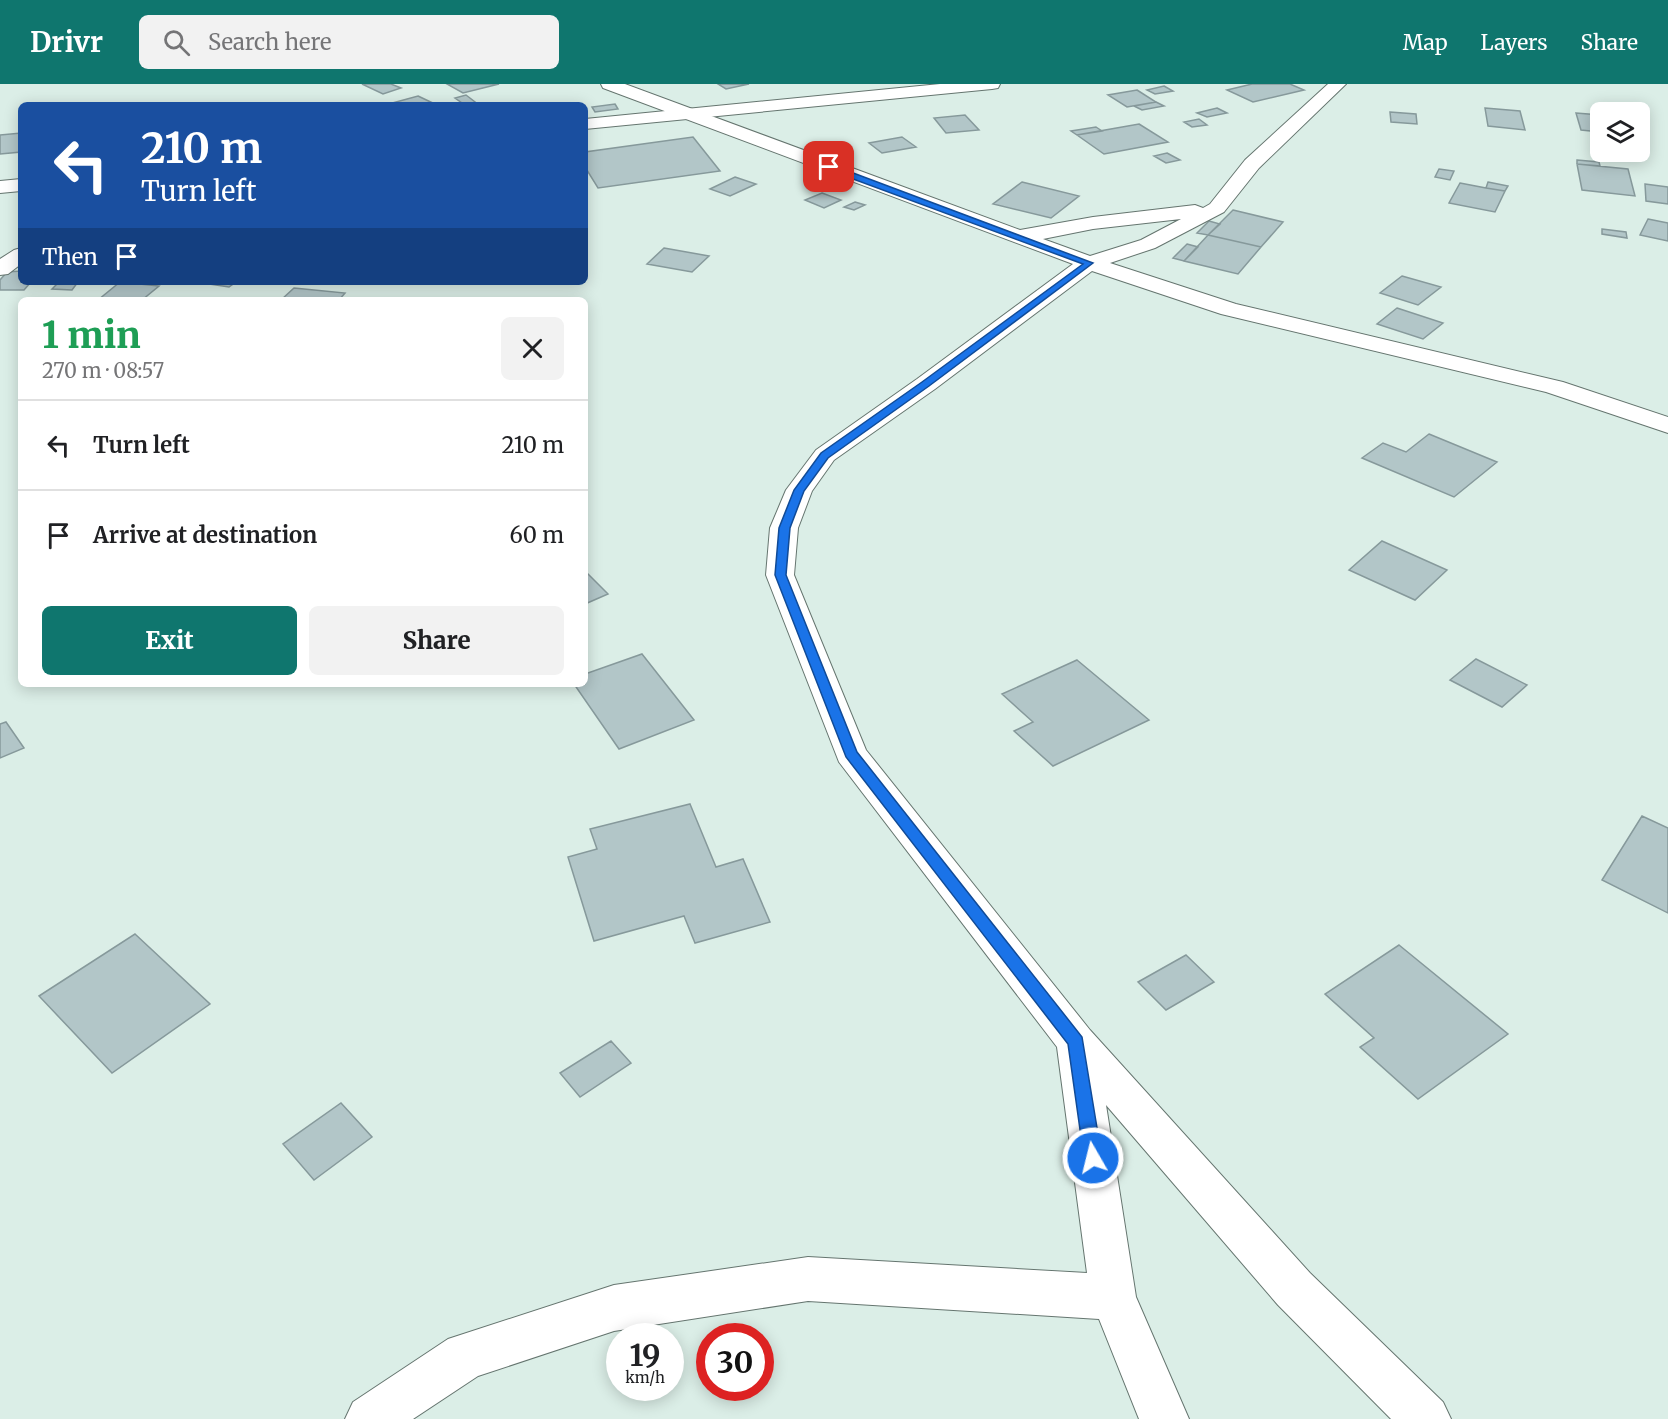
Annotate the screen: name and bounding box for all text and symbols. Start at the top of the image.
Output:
search box [139,15,559,69]
text: Drivr [30,24,103,60]
icon: search [160,26,193,59]
text: Search here [208,28,331,56]
text: Map [1403,29,1448,56]
text: Layers [1481,29,1548,56]
text: Share [1581,29,1638,56]
map controls [1590,102,1650,162]
button: layers [1590,102,1650,162]
text: 210 m [141,122,262,174]
icon: left [42,126,120,204]
pin [803,141,854,192]
icon: arrive [812,150,845,183]
text: Turn left [141,174,256,208]
icon: arrive [110,240,143,273]
text: Then [42,243,98,271]
text: 1 min [42,313,141,358]
button: close [501,317,564,380]
text: 270 m · 08:57 [42,358,164,383]
icon: left [42,429,75,462]
text: Turn left [93,431,190,459]
text: 210 m [501,431,564,459]
icon: arrive [42,519,75,552]
text: Arrive at destination [93,521,317,549]
text: 60 m [510,521,564,549]
button: Exit [42,606,297,675]
button: Share [309,606,564,675]
position arrow [1061,1126,1125,1190]
speed limit sign: 30 [696,1323,774,1401]
text: 19 [629,1336,661,1374]
text: km/h [625,1368,665,1387]

